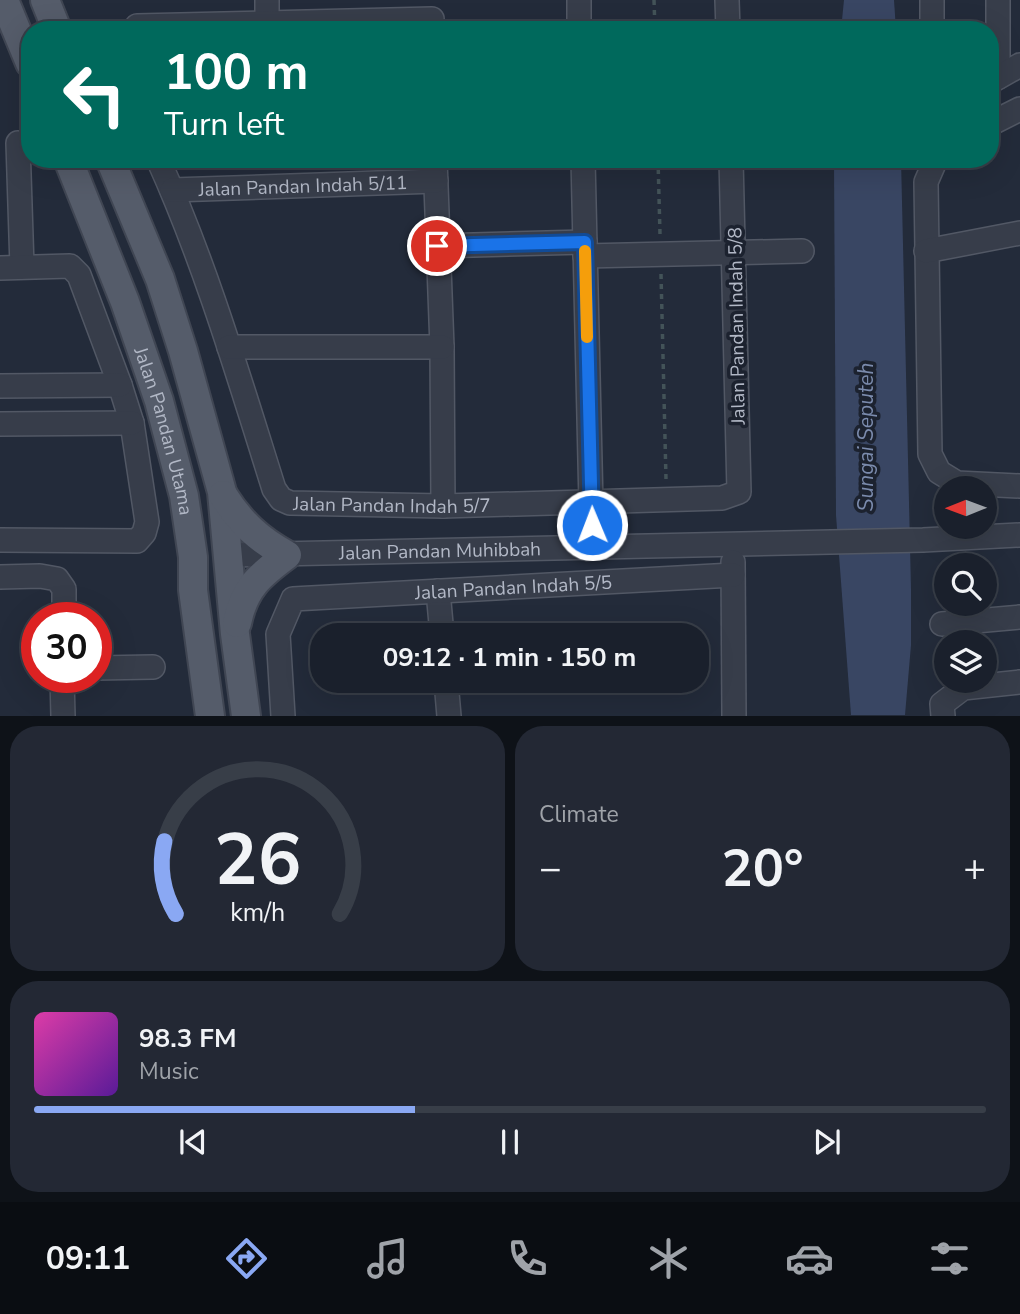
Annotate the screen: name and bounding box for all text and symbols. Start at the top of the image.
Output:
text: 100 m [164,39,308,106]
icon: left [49,49,140,140]
text: Turn left [164,103,284,146]
street label: Jalan Pandan Indah 5/11 [197,170,408,203]
pin [407,216,467,276]
icon: arrive [418,227,456,265]
street label: Jalan Pandan Indah 5/8 [722,227,752,426]
street label: Jalan Pandan Utama [127,343,199,517]
water label: Sungai Seputeh [852,363,880,511]
north arrow [934,476,998,539]
map controls [934,476,997,693]
position arrow [555,488,629,562]
street label: Jalan Pandan Indah 5/7 [292,491,491,520]
street label: Jalan Pandan Muhibbah [338,536,541,567]
button: search [934,553,997,616]
street label: Jalan Pandan Indah 5/5 [413,570,613,606]
speed limit sign: 30 [21,602,112,693]
button: layers [934,630,997,693]
text: 09:12 · 1 min · 150 m [383,640,636,675]
text: Climate [539,799,619,830]
text: 26 [214,811,301,911]
text: 20° [721,833,804,904]
text: − [539,843,562,894]
text: + [963,843,986,894]
text: km/h [230,896,285,930]
text: 98.3 FM [139,1021,236,1056]
text: Music [139,1056,199,1087]
icon: previous [174,1123,212,1161]
icon: pause [491,1123,529,1161]
icon: next [808,1123,846,1161]
icon: directions [222,1234,271,1283]
icon: music [363,1234,412,1283]
icon: phone [503,1234,552,1283]
icon: climate [644,1234,693,1283]
icon: car [785,1234,834,1283]
icon: filters [925,1234,974,1283]
text: 09:11 [46,1237,131,1280]

